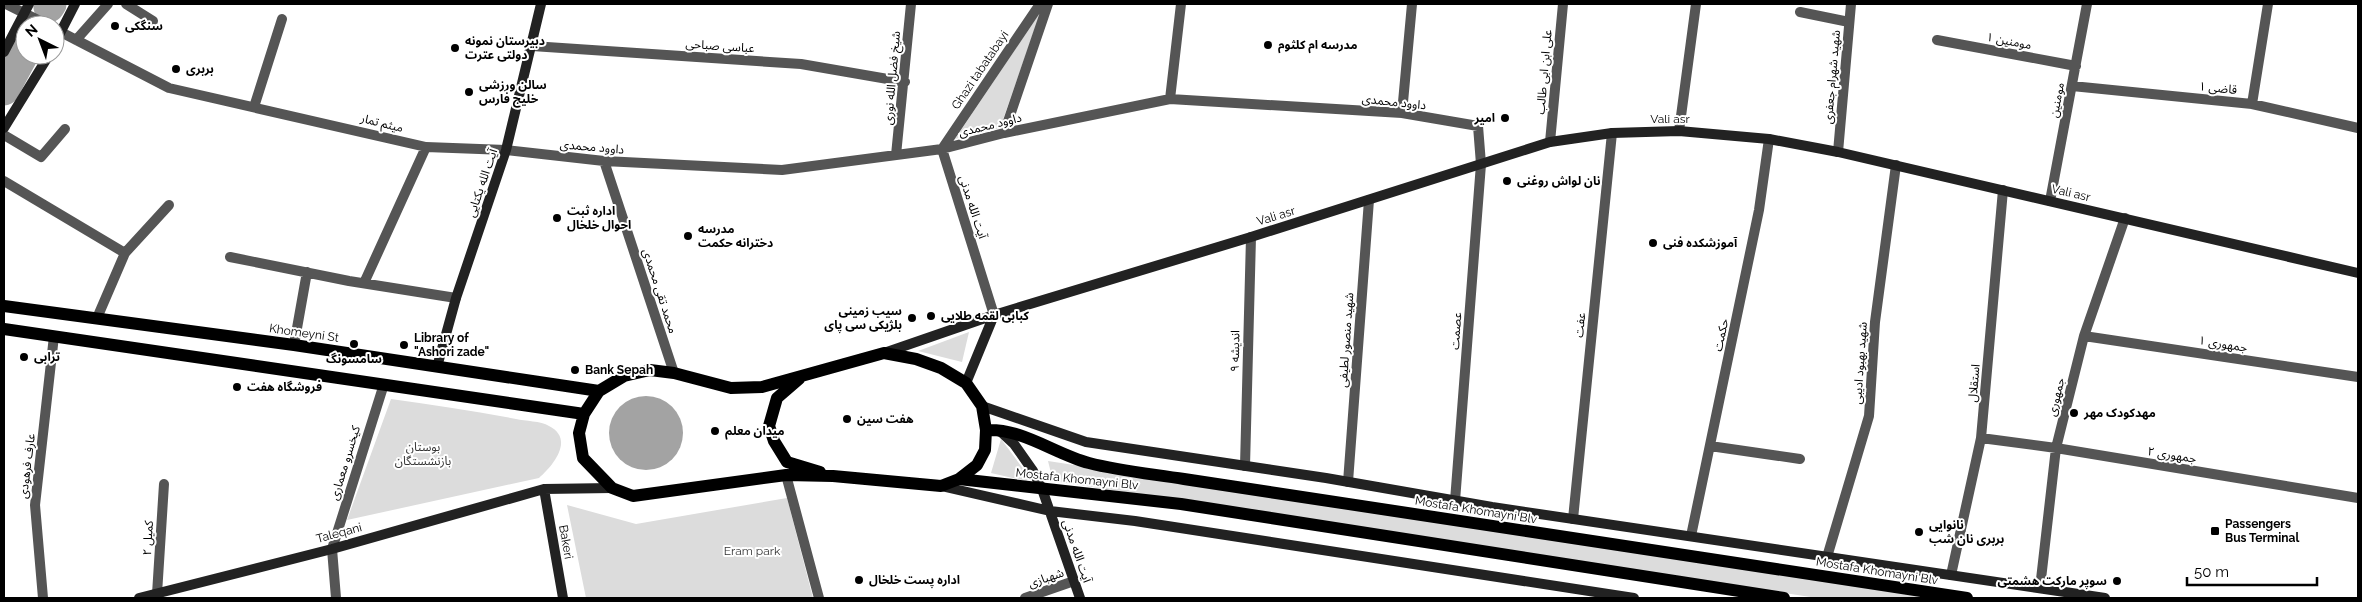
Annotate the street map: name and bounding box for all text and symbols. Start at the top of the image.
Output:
north arrow [15,15,65,65]
place label: سنگکی [125,19,163,33]
marker: سنگکی [109,20,121,32]
text: N [22,21,41,40]
street label: Ghazi tabatabayi [949,28,1011,112]
street label: علی ابن ابی طالب [1533,29,1555,115]
street label: شهید شهرام جعفری [1821,29,1845,125]
street label: شیخ فضل الله نوری [881,30,905,126]
street label: مومنین ۱ [1985,30,2033,52]
place label: دبیرستان نمونه دولتی عترت [465,34,545,62]
street label: عباسی صباحی [685,37,755,55]
place label: مدرسه ام کلثوم [1278,38,1357,54]
marker: مدرسه ام کلثوم [1262,39,1274,51]
marker: دبیرستان نمونه دولتی عترت [449,42,461,54]
place label: بربری [186,62,214,76]
marker: بربری [170,63,182,75]
place label: سالن ورزشی خلیج فارس [479,78,547,108]
street label: قاضی ۱ [2198,79,2238,97]
street label: مومنین [2047,81,2067,119]
marker: سالن ورزشی خلیج فارس [463,86,475,98]
street label: داوود محمدی [1361,92,1427,112]
street label: داوود محمدی [957,110,1023,140]
street label: میثم تمار [358,111,405,137]
place label: امیر [1473,111,1495,125]
marker: امیر [1499,112,1511,124]
street label: Vali asr [1650,112,1691,126]
street label: داوود محمدی [559,137,625,157]
street label: آیت الله یکتایی [464,147,500,219]
street label: آیت الله مدنی [956,174,990,241]
place label: نان لواش روغنی [1517,174,1601,188]
marker: نان لواش روغنی [1501,175,1513,187]
street label: Vali asr [2050,182,2093,204]
street label: Vali asr [1255,203,1298,228]
place label: اداره ثبت احوال خلخال [567,204,631,232]
marker: اداره ثبت احوال خلخال [551,212,563,224]
place label: مدرسه دخترانه حکمت [698,222,773,250]
marker: مدرسه دخترانه حکمت [682,230,694,242]
place label: آموزشکده فنی [1663,236,1738,250]
marker: آموزشکده فنی [1647,237,1659,249]
street label: محمد تقی محمدی [640,247,680,335]
street label: شهید منصور لطیفی [1336,292,1356,388]
place label: سیب زمینی بلژیکی سی پای [824,304,902,334]
place label: کبابی لقمه طلایی [941,309,1030,323]
marker: کبابی لقمه طلایی [925,310,937,322]
marker: سیب زمینی بلژیکی سی پای [906,312,918,324]
street label: عصمت [1448,312,1464,350]
street label: عفت [1572,312,1588,338]
street label: حکمت [1711,317,1731,353]
street label: Khomeyni St [268,321,340,345]
street label: شهید بهبود ادیبی [1850,321,1870,405]
street label: اندیشه ۹ [1228,330,1242,372]
place label: Library of "Ashori zade" [414,331,489,359]
street label: جمهوری ۱ [2198,333,2248,355]
marker: سامسونگ [348,338,360,350]
marker: Library of "Ashori zade" [398,339,410,351]
place label: ترابی [34,350,61,364]
marker: ترابی [18,351,30,363]
place label: سامسونگ [326,352,382,366]
place label: Bank Sepah [585,363,653,377]
street label: استقلال [1965,363,1983,403]
marker: Bank Sepah [569,364,581,376]
street label: جمهوری [2044,376,2068,418]
place label: فروشگاه هفت [247,380,322,394]
marker: فروشگاه هفت [231,381,243,393]
place label: مهدکودک مهر [2083,406,2156,420]
marker: مهدکودک مهر [2068,407,2080,419]
place label: هفت سین [857,412,914,426]
marker: هفت سین [841,413,853,425]
street label: کیخسرو معماری [327,423,363,502]
place label: میدان معلم [725,424,784,440]
marker: میدان معلم [709,425,721,437]
street label: عارف فرهودی [16,433,38,499]
park label: بوستان بازنشستگان [395,440,451,468]
street label: جمهوری ۲ [2147,444,2197,466]
street label: Mostafa Khomayni Blv [1015,466,1140,492]
street label: Mostafa Khomayni Blv [1414,493,1539,527]
place label: Passengers Bus Terminal [2225,517,2299,545]
street label: آیت‌ الله مدنی [1060,518,1094,585]
place label: نانوایی بربری نان شب [1929,518,2004,546]
street label: کمیل ۲ [140,519,156,556]
street label: Taleqani [315,520,363,546]
street label: Bakeri [556,524,576,560]
marker: Passengers Bus Terminal [2209,525,2221,537]
marker: نانوایی بربری نان شب [1913,526,1925,538]
park label: Eram park [724,544,781,558]
street label: Mostafa Khomayni Blv [1815,554,1940,588]
scale bar [2187,554,2317,586]
text: 50 m [2194,563,2229,581]
street label: شهبازی [1026,565,1066,591]
place label: اداره پست خلخال [869,573,960,589]
marker: اداره پست خلخال [853,574,865,586]
place label: سوپر مارکت هشمتی [1998,574,2107,590]
marker: سوپر مارکت هشمتی [2111,575,2123,587]

